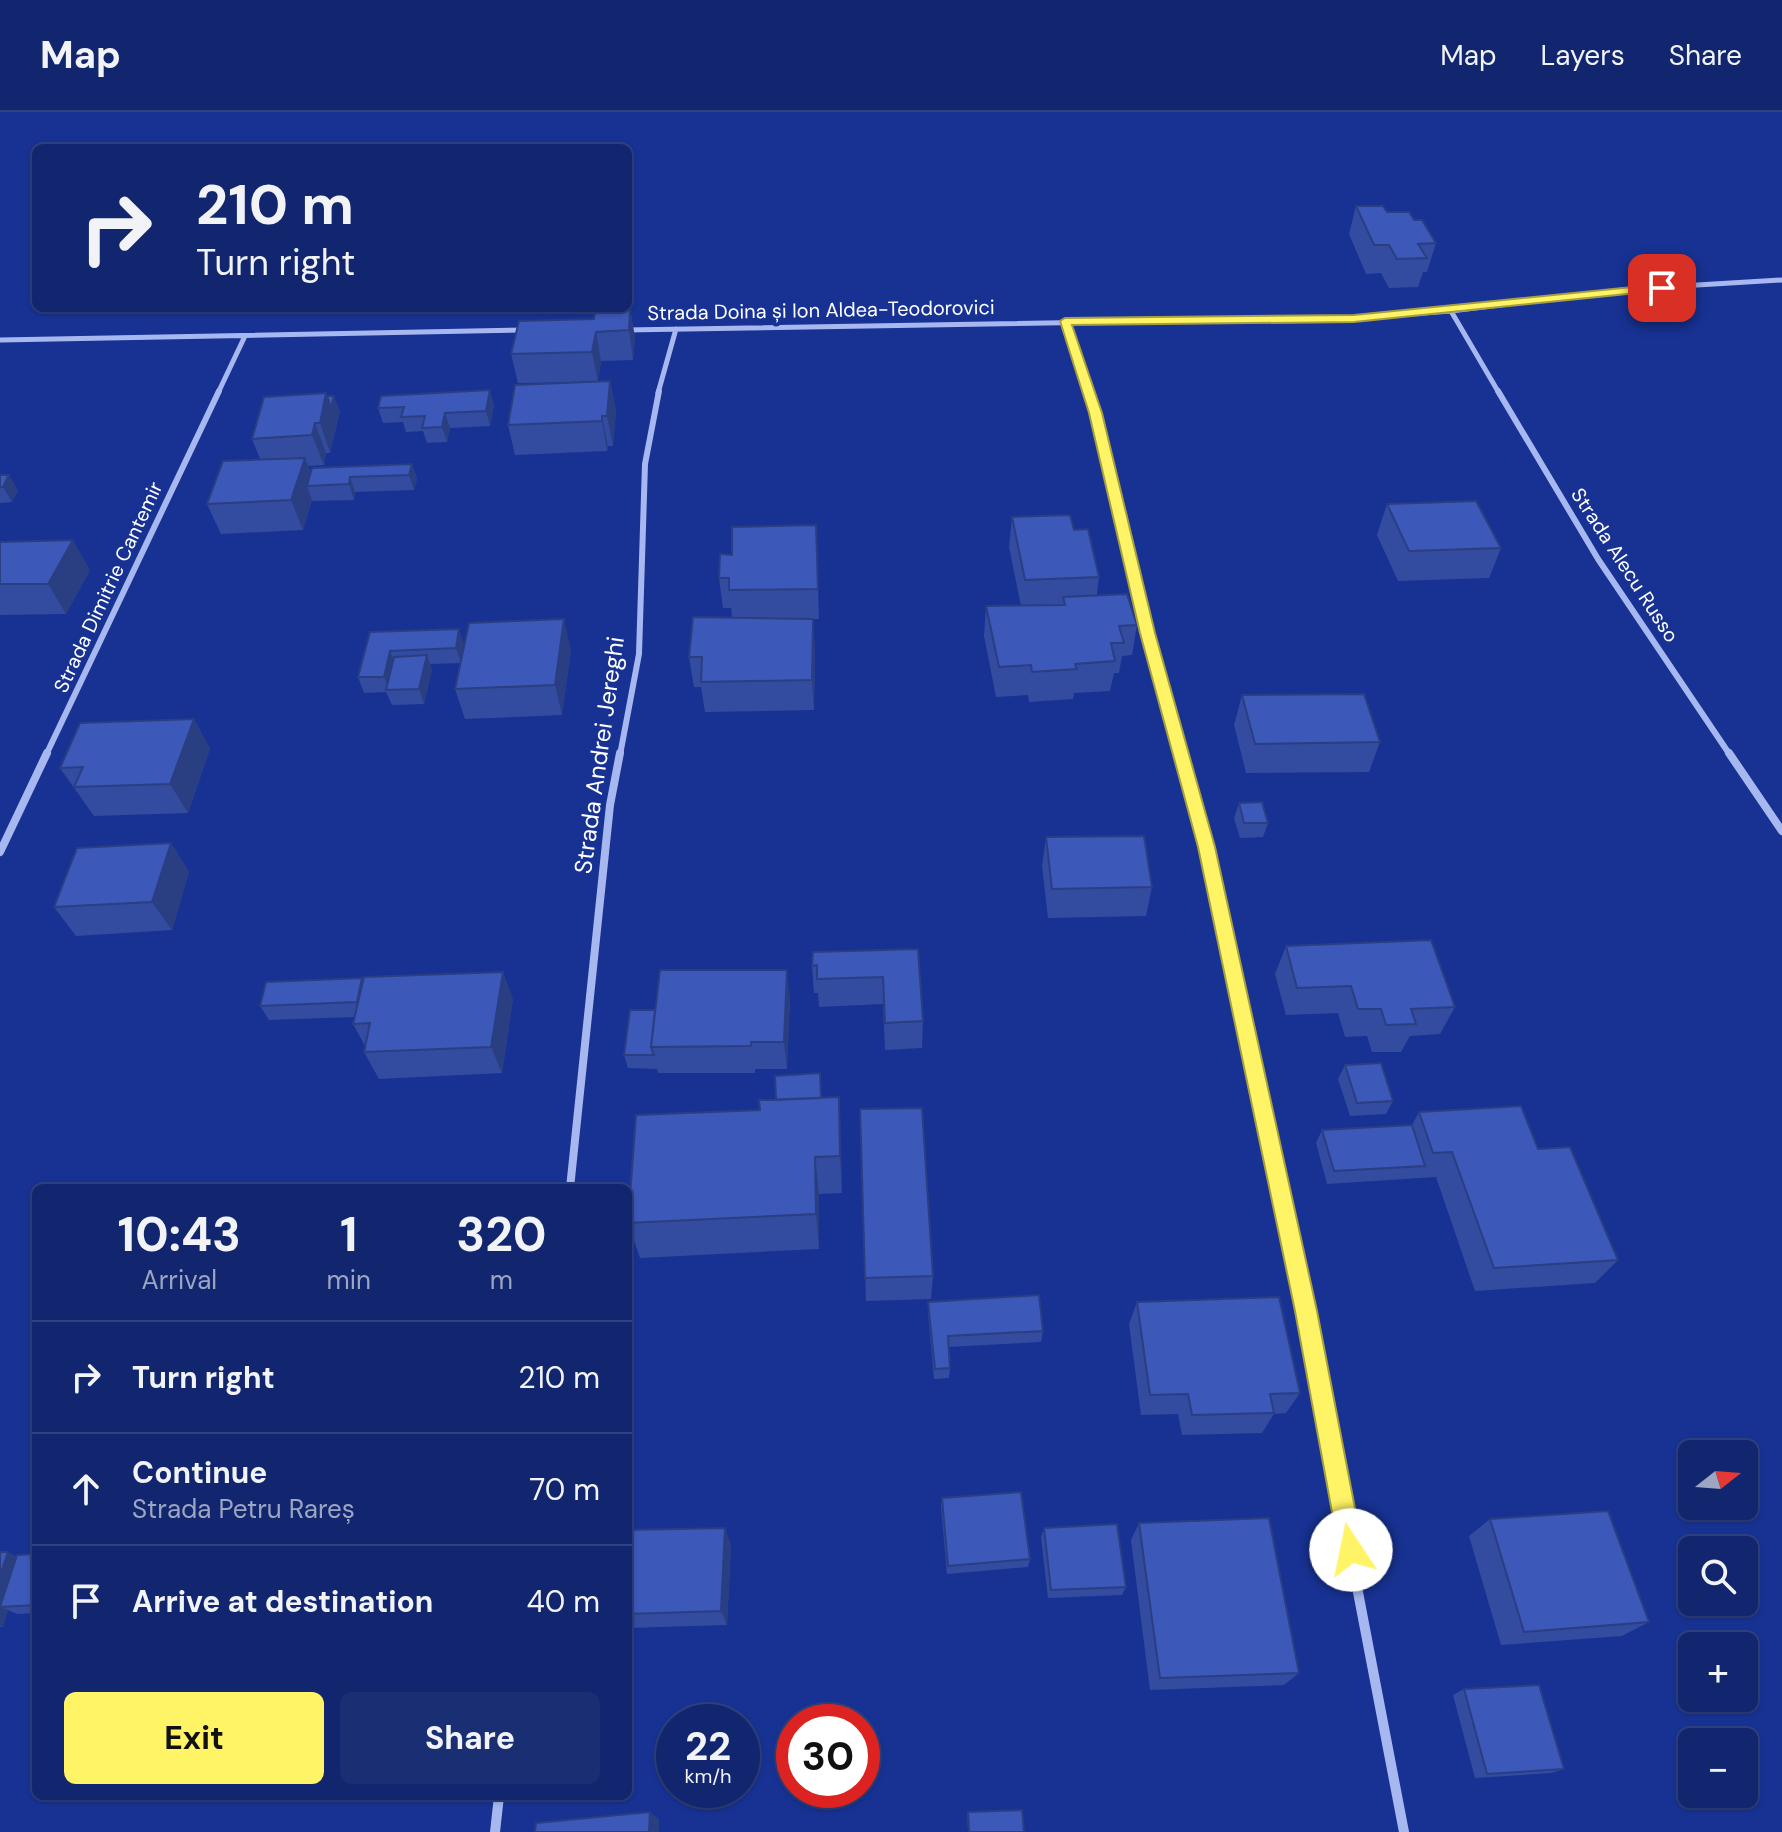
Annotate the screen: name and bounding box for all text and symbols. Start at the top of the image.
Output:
text: Map [40,30,121,80]
text: Map [1440,37,1497,74]
text: Layers [1541,37,1625,74]
text: Share [1669,37,1742,74]
text: 210 m [196,168,354,241]
icon: right [64,176,168,280]
text: Turn right [196,239,355,286]
pin [1628,254,1696,322]
icon: arrive [1640,266,1684,310]
street label: Strada Doina și Ion Aldea-Teodorovici [647,294,995,326]
street label: Strada Dimitrie Cantemir [48,477,168,697]
street label: Strada Alecu Russo [1565,483,1685,647]
street label: Strada Andrei Jereghi [567,634,631,876]
text: 10:43 [117,1203,241,1266]
text: 1 [340,1203,357,1266]
text: 320 [456,1203,547,1266]
text: Arrival [141,1263,217,1297]
text: min [327,1263,371,1297]
text: m [490,1263,513,1297]
icon: right [64,1355,108,1399]
text: Turn right [132,1358,275,1397]
text: 210 m [518,1358,600,1397]
north arrow [1678,1440,1758,1520]
map controls [1678,1440,1758,1808]
text: Continue [132,1453,267,1492]
icon: ahead [64,1467,108,1511]
text: 70 m [529,1470,600,1509]
text: Strada Petru Rareș [132,1492,355,1526]
position arrow [1309,1508,1393,1592]
button: search [1678,1536,1758,1616]
icon: arrive [64,1579,108,1623]
text: Arrive at destination [132,1582,433,1621]
text: 40 m [527,1582,600,1621]
button: + [1678,1632,1758,1712]
button: Exit [64,1692,324,1784]
button: Share [340,1692,600,1784]
speed limit sign: 30 [776,1704,880,1808]
text: 22 [685,1720,731,1772]
button: − [1678,1728,1758,1808]
text: km/h [684,1763,732,1789]

